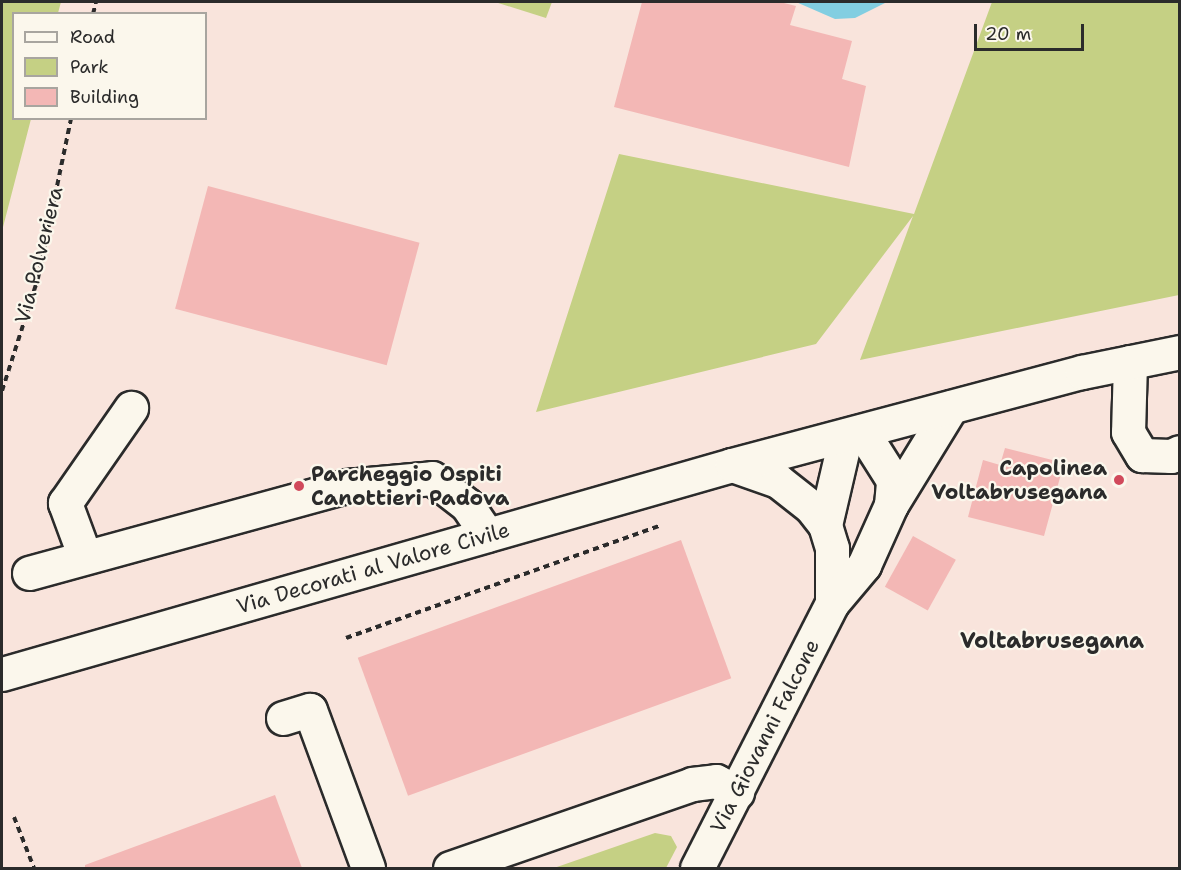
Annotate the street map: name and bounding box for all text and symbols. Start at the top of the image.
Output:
legend [12,12,207,120]
scale bar [977,12,1086,50]
text: 20 m [985,22,1031,46]
text: Road [70,25,115,49]
text: Park [70,55,109,79]
text: Building [70,85,139,109]
street label: Via Polveriera [10,184,68,326]
place label: Capolinea Voltabrusegana [931,455,1107,505]
place label: Parcheggio Ospiti Canottieri Padova [311,461,509,511]
marker: Capolinea Voltabrusegana [1112,473,1126,487]
marker: Parcheggio Ospiti Canottieri Padova [292,479,306,493]
street label: Via Decorati al Valore Civile [234,517,512,619]
district label: Voltabrusegana [960,628,1144,654]
street label: Via Giovanni Falcone [705,635,825,837]

